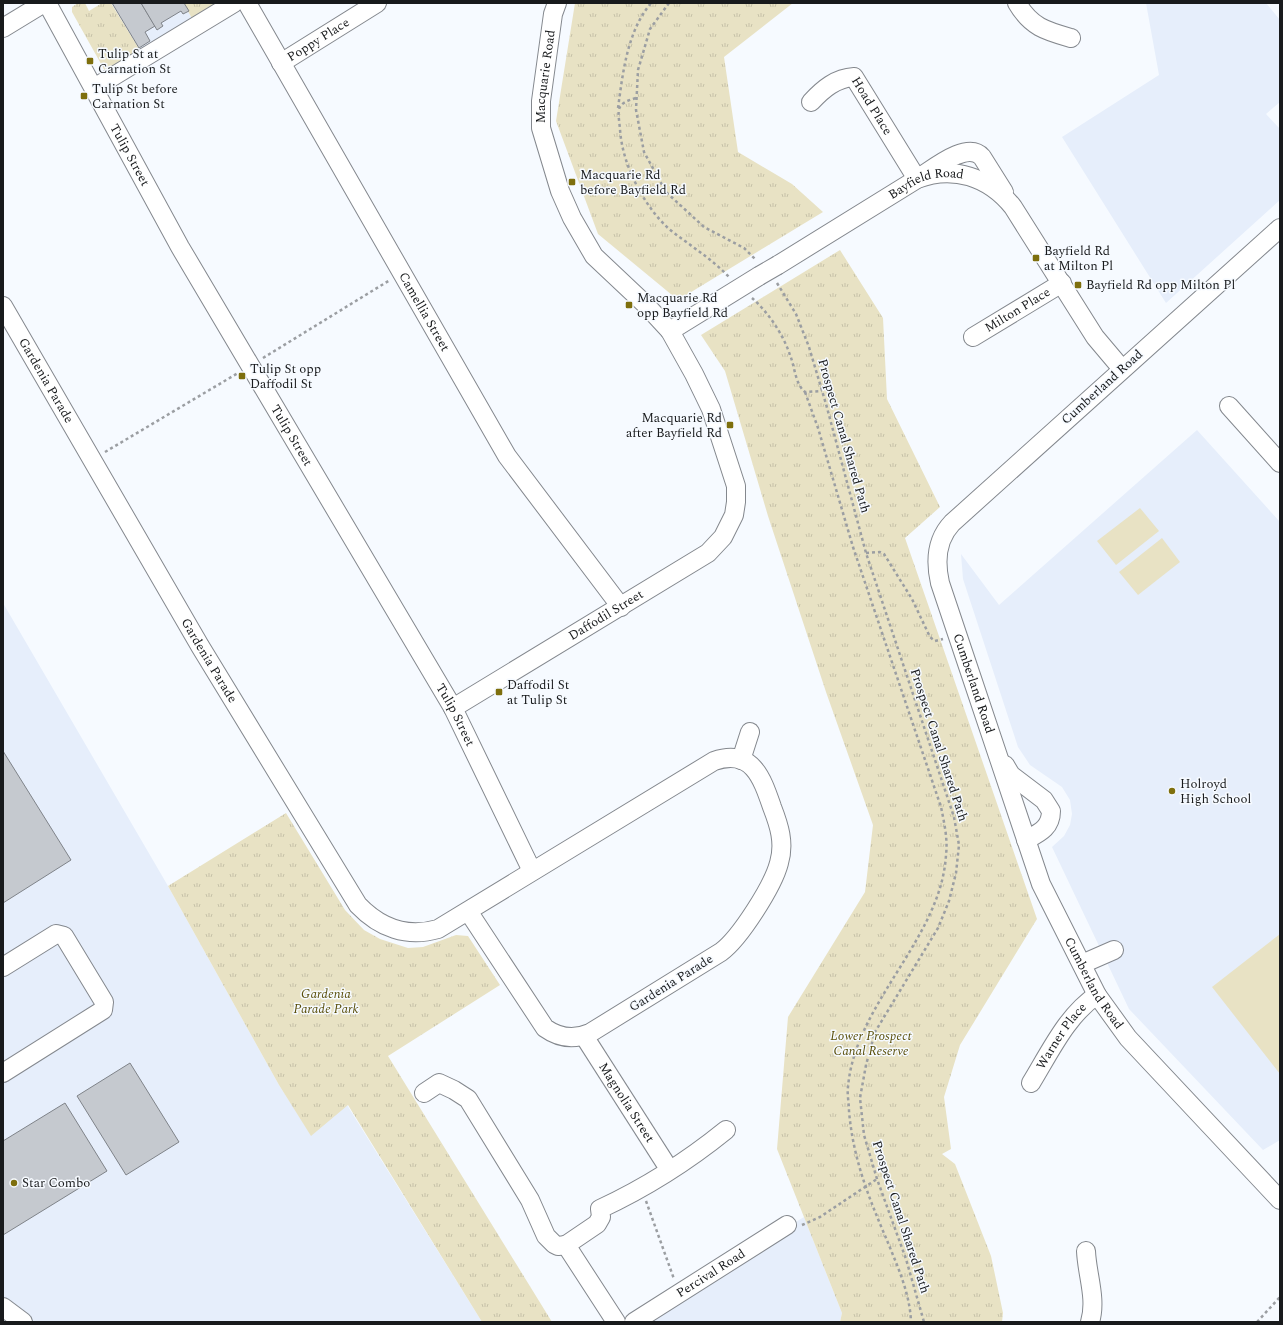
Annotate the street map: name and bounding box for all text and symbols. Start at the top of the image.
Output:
street label: Poppy Place [283,13,353,67]
street label: Macquarie Road [531,29,561,123]
place label: Tulip St at Carnation St [98,44,171,79]
marker: Tulip St at Carnation St [85,56,95,66]
street label: Hoad Place [846,73,898,139]
place label: Tulip St before Carnation St [92,79,178,114]
marker: Tulip St before Carnation St [79,91,89,101]
street label: Tulip Street [105,120,155,190]
street label: Bayfield Road [884,163,965,204]
place label: Macquarie Rd before Bayfield Rd [580,165,686,200]
marker: Macquarie Rd before Bayfield Rd [567,177,577,187]
place label: Bayfield Rd at Milton Pl [1044,241,1113,276]
marker: Bayfield Rd at Milton Pl [1031,253,1041,263]
street label: Camellia Street [393,268,455,356]
place label: Bayfield Rd opp Milton Pl [1086,275,1235,295]
marker: Bayfield Rd opp Milton Pl [1073,280,1083,290]
street label: Milton Place [981,282,1054,338]
place label: Macquarie Rd opp Bayfield Rd [637,288,728,323]
marker: Macquarie Rd opp Bayfield Rd [624,300,634,310]
street label: Gardenia Parade [13,334,79,427]
street label: Cumberland Road [1057,345,1147,429]
street label: Prospect Canal Shared Path [812,356,876,516]
place label: Tulip St opp Daffodil St [250,359,321,394]
marker: Tulip St opp Daffodil St [237,371,247,381]
street label: Tulip Street [266,401,318,470]
place label: Macquarie Rd after Bayfield Rd [626,408,722,443]
marker: Macquarie Rd after Bayfield Rd [725,420,735,430]
street label: Daffodil Street [564,584,648,646]
street label: Gardenia Parade [176,614,242,707]
street label: Cumberland Road [948,631,1000,736]
street label: Prospect Canal Shared Path [905,666,973,824]
place label: Daffodil St at Tulip St [507,675,570,710]
street label: Tulip Street [431,680,480,750]
marker: Daffodil St at Tulip St [494,687,504,697]
place label: Holroyd High School [1180,774,1251,809]
marker: Holroyd High School [1167,786,1177,796]
street label: Cumberland Road [1059,933,1129,1033]
street label: Gardenia Parade [625,949,717,1017]
park label: Gardenia Parade Park [293,984,359,1019]
street label: Warner Place [1031,998,1091,1073]
park label: Lower Prospect Canal Reserve [830,1026,913,1061]
street label: Magnolia Street [593,1058,660,1147]
street label: Prospect Canal Shared Path [867,1138,935,1296]
place label: Star Combo [22,1173,90,1193]
marker: Star Combo [9,1178,19,1188]
street label: Percival Road [672,1244,749,1303]

